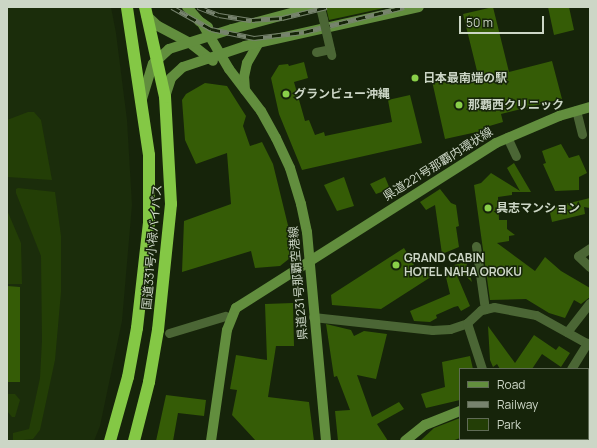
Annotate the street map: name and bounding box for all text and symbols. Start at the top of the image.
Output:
scale bar [461,8,546,34]
text: 50 m [466,14,493,31]
place label: 日本最南端の駅 [423,71,507,85]
marker: 日本最南端の駅 [410,73,420,83]
place label: グランビュー沖縄 [294,87,390,101]
marker: グランビュー沖縄 [281,89,291,99]
place label: 那覇西クリニック [468,98,564,112]
marker: 那覇西クリニック [453,99,465,111]
street label: 県道221号那覇内環状線 [381,124,495,204]
street label: 国道331号小禄バイパス [139,184,165,310]
place label: 具志マンション [496,201,580,215]
marker: 具志マンション [483,203,493,213]
street label: 県道231号那覇空港線 [286,226,310,340]
place label: GRAND CABIN HOTEL NAHA OROKU [404,251,523,279]
marker: GRAND CABIN HOTEL NAHA OROKU [391,260,401,270]
legend [459,368,589,440]
text: Road [497,376,525,393]
text: Railway [497,396,538,413]
text: Park [497,416,521,433]

